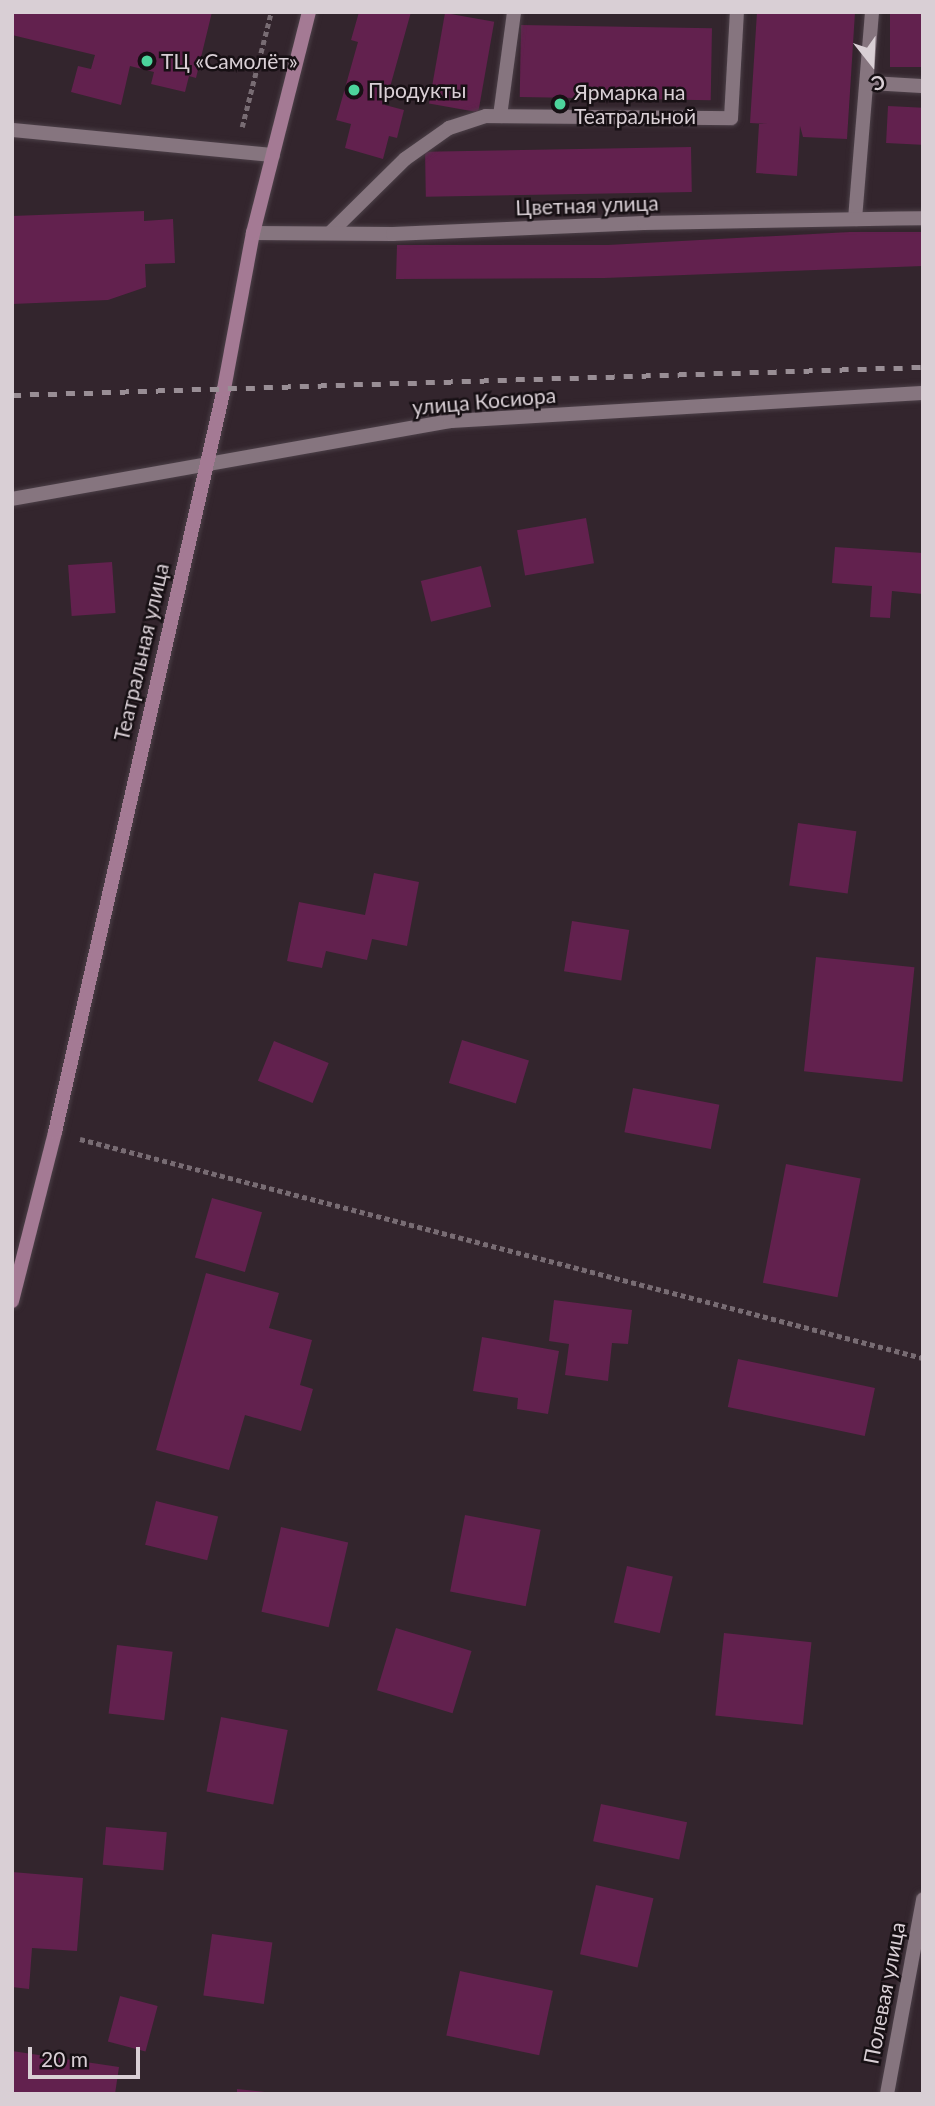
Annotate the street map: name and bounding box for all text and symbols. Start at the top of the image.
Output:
north arrow [837,28,907,98]
place label: ТЦ «Самолёт» [161,48,298,74]
marker: ТЦ «Самолёт» [139,53,155,69]
text: С [869,71,888,96]
place label: Продукты [368,77,467,103]
place label: Ярмарка на Театральной [574,79,696,129]
marker: Продукты [346,82,362,98]
marker: Ярмарка на Театральной [552,96,568,112]
street label: Цветная улица [515,190,659,220]
street label: улица Косиора [411,382,557,420]
street label: Театральная улица [108,561,174,743]
street label: Полевая улица [858,1920,910,2066]
scale bar [32,2032,144,2076]
text: 20 m [41,2046,88,2071]

